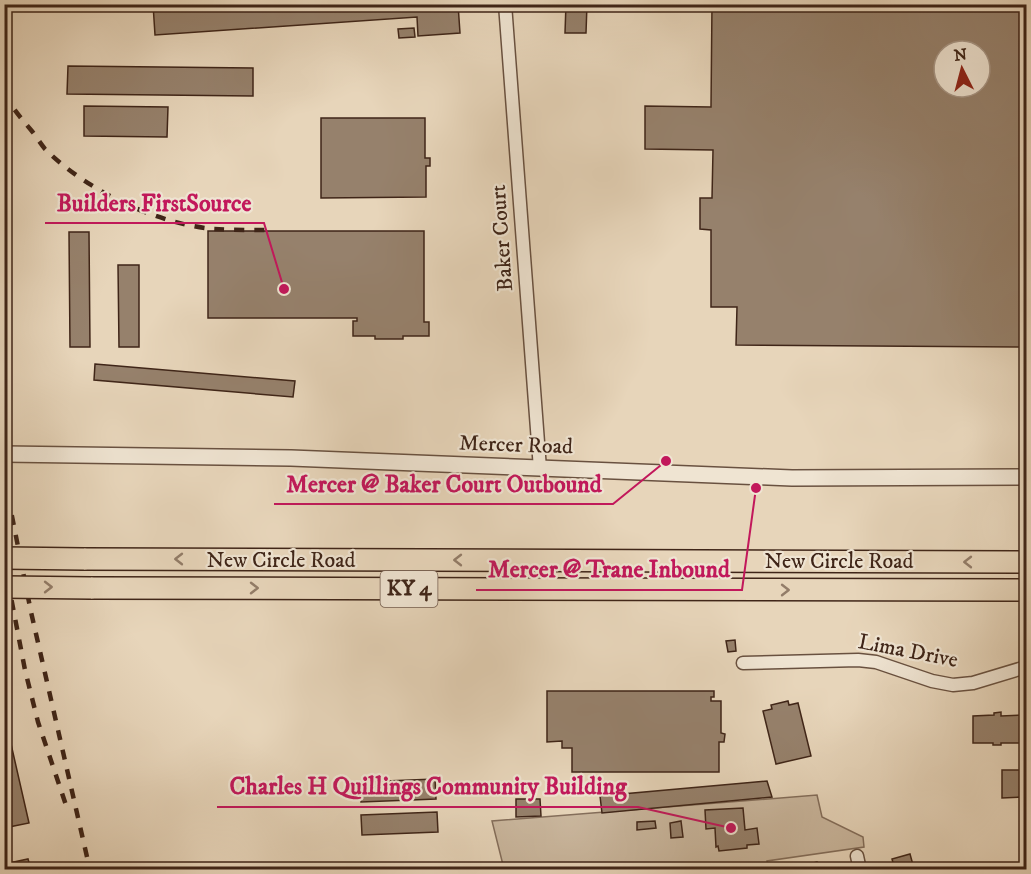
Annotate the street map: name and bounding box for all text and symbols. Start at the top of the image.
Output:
north arrow [932,39,992,99]
text: N [953,44,968,66]
callout: Builders FirstSource [45,181,264,223]
street label: Baker Court [485,184,519,292]
text: Builders FirstSource [57,189,251,219]
street label: Mercer Road [459,430,573,460]
callout: Mercer @ Baker Court Outbound [274,462,613,504]
text: Mercer @ Baker Court Outbound [286,470,603,500]
street label: New Circle Road [206,547,356,574]
callout: Mercer @ Trane Inbound [476,548,742,590]
street label: New Circle Road [764,548,914,575]
one-way arrow [175,553,184,565]
one-way arrow [454,554,463,566]
text: Mercer @ Trane Inbound [488,555,731,585]
one-way arrow [964,556,973,568]
road number: KY 4 [380,571,438,607]
one-way arrow [43,581,52,593]
one-way arrow [250,582,259,594]
one-way arrow [781,584,790,596]
street label: Lima Drive [856,628,960,674]
callout: Charles H Quillings Community Building [217,765,638,807]
text: Charles H Quillings Community Building [229,772,628,802]

